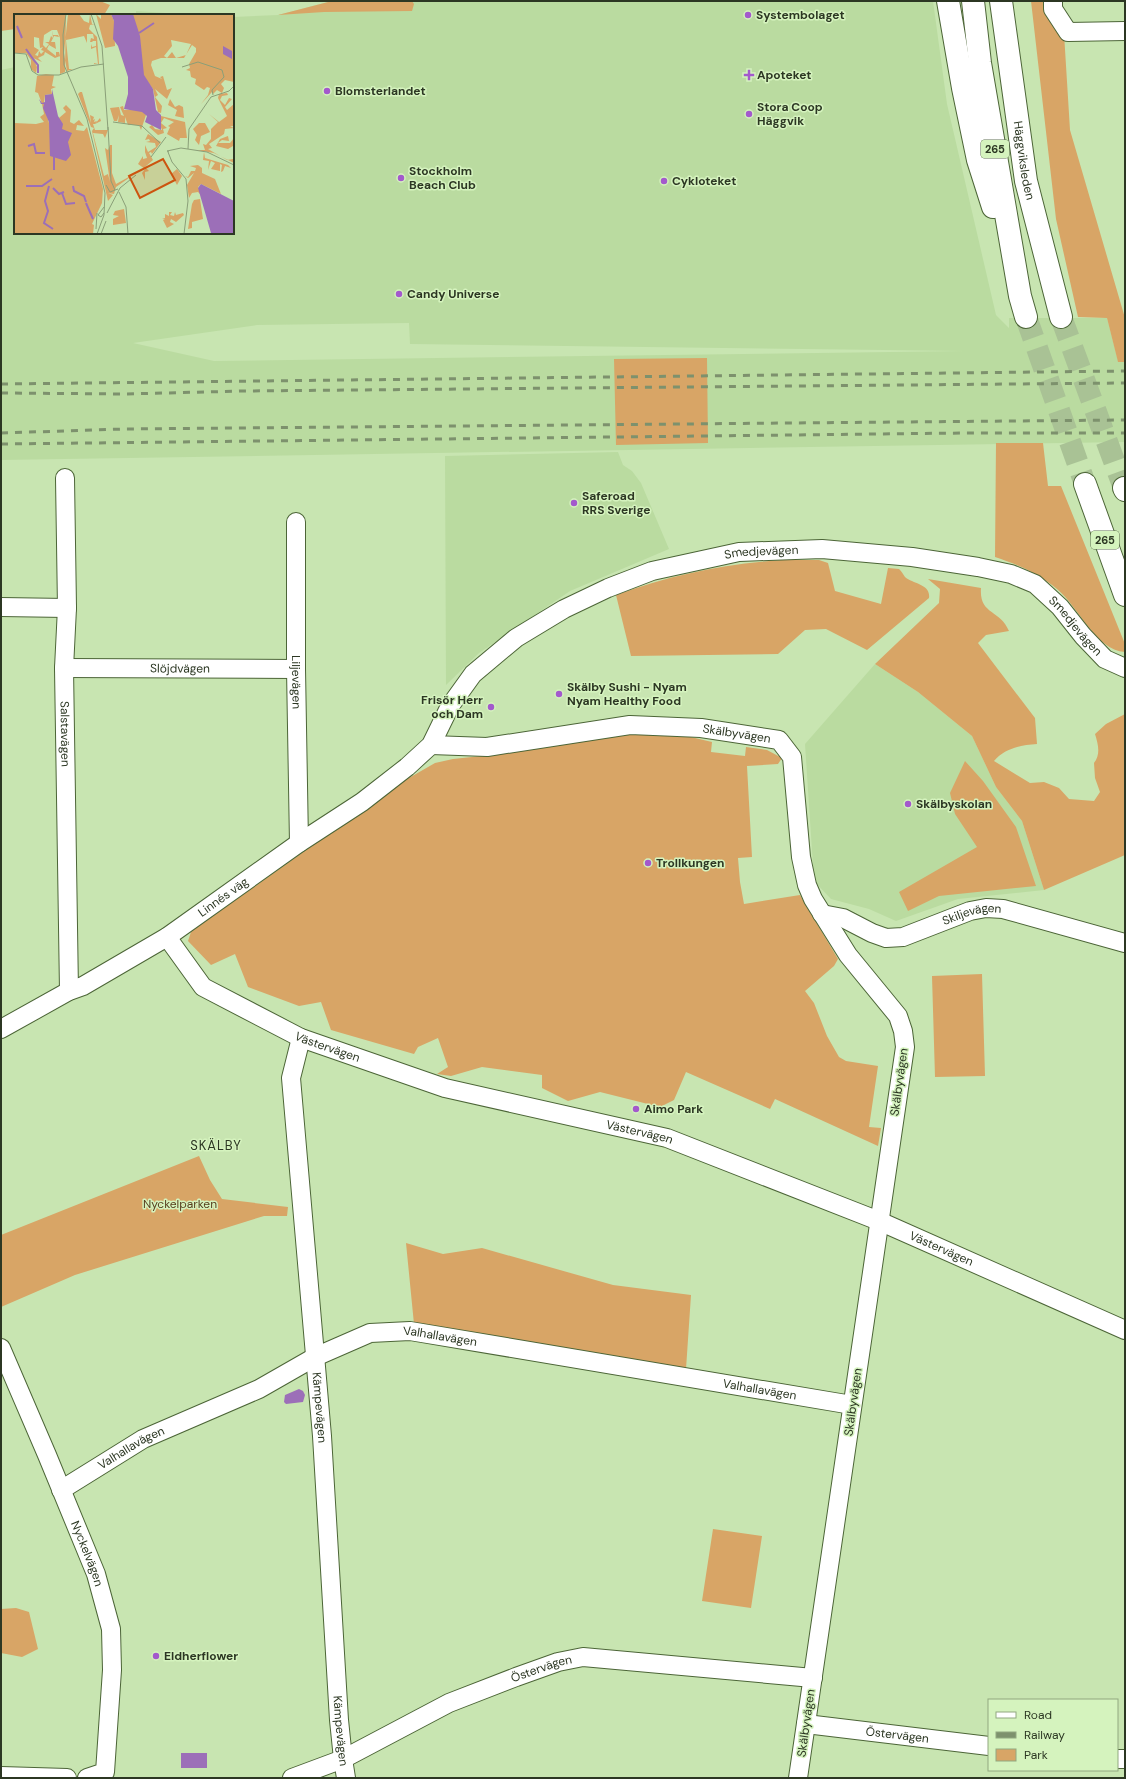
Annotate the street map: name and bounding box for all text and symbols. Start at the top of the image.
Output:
place label: Systembolaget [756,7,845,23]
marker: Systembolaget [743,10,753,20]
inset map [14,14,234,234]
place label: Apoteket [757,67,811,83]
marker: Apoteket [744,70,754,80]
place label: Blomsterlandet [335,83,426,99]
marker: Blomsterlandet [322,86,332,96]
place label: Stora Coop Häggvik [757,99,823,129]
marker: Stora Coop Häggvik [744,109,754,119]
street label: Häggviksleden [1010,120,1039,202]
road number: 265 [981,140,1009,158]
place label: Stockholm Beach Club [409,163,476,193]
marker: Stockholm Beach Club [396,173,406,183]
place label: Cykloteket [672,173,736,189]
marker: Cykloteket [659,176,669,186]
place label: Candy Universe [407,286,499,302]
marker: Candy Universe [394,289,404,299]
place label: Saferoad RRS Sverige [582,488,651,518]
marker: Saferoad RRS Sverige [569,498,579,508]
road number: 265 [1091,531,1119,549]
street label: Smedjevägen [723,542,799,563]
street label: Smedjevägen [1045,592,1106,659]
street label: Liljevägen [288,655,305,709]
street label: Slöjdvägen [150,660,210,677]
place label: Skälby Sushi - Nyam Nyam Healthy Food [567,679,687,709]
marker: Skälby Sushi - Nyam Nyam Healthy Food [554,689,564,699]
place label: Frisör Herr och Dam [421,692,483,722]
street label: Salstavägen [57,701,74,767]
marker: Frisör Herr och Dam [486,702,496,712]
street label: Skälbyvägen [702,720,772,747]
place label: Skälbyskolan [916,796,992,812]
marker: Skälbyskolan [903,799,913,809]
place label: Trollkungen [656,855,724,871]
marker: Trollkungen [643,858,653,868]
street label: Linnés väg [195,873,252,920]
street label: Skiljevägen [940,900,1002,929]
street label: Västervägen [292,1028,362,1066]
street label: Skälbyvägen [886,1047,912,1117]
place label: Aimo Park [644,1101,703,1117]
marker: Aimo Park [631,1104,641,1114]
street label: Västervägen [605,1117,676,1148]
district label: SKÄLBY [190,1137,242,1154]
park label: Nyckelparken [143,1196,217,1212]
street label: Västervägen [907,1228,976,1270]
street label: Valhallavägen [403,1323,478,1350]
street label: Skälbyvägen [840,1367,866,1437]
street label: Kämpevägen [309,1372,330,1443]
street label: Valhallavägen [722,1376,798,1404]
street label: Valhallavägen [95,1423,167,1473]
street label: Nyckelvägen [67,1518,107,1588]
place label: Eldherflower [164,1648,238,1664]
marker: Eldherflower [151,1651,161,1661]
street label: Östervägen [508,1651,573,1686]
street label: Skälbyvägen [793,1688,819,1758]
street label: Kämpevägen [330,1695,352,1767]
legend [988,1699,1118,1771]
text: Road [1024,1707,1052,1723]
street label: Östervägen [865,1723,930,1747]
text: Railway [1024,1727,1065,1743]
text: Park [1024,1747,1048,1763]

